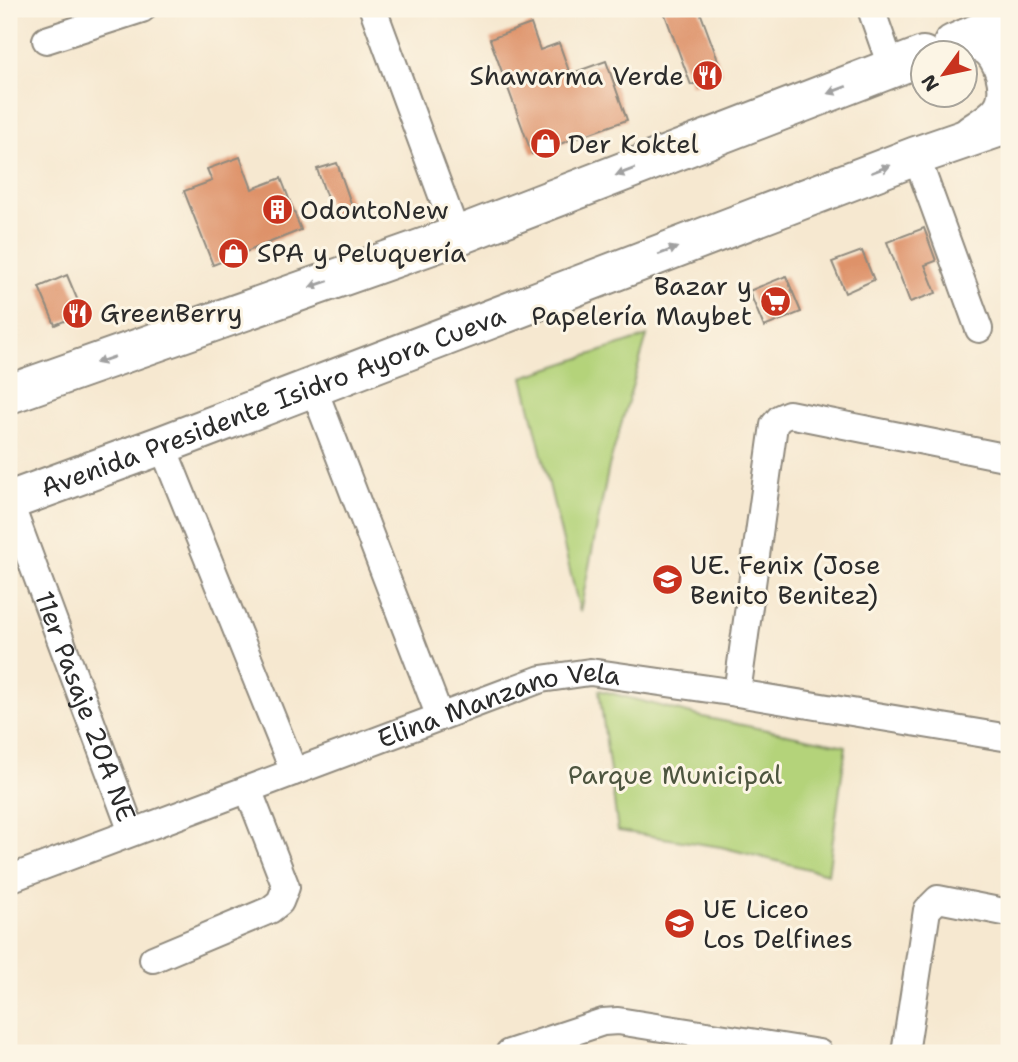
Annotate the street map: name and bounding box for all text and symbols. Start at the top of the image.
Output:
north arrow [909,38,979,108]
place label: Shawarma Verde [470,58,684,93]
restaurant icon: Shawarma Verde [690,59,724,93]
text: N [916,70,945,96]
one-way arrow [827,85,848,96]
place label: Der Koktel [568,126,699,161]
shop icon: Der Koktel [528,127,562,161]
one-way arrow [870,164,891,175]
one-way arrow [614,166,635,177]
place label: OdontoNew [300,192,449,227]
building icon: OdontoNew [260,193,294,227]
place label: SPA y Peluquería [257,235,466,270]
shop icon: SPA y Peluquería [217,236,251,270]
one-way arrow [658,245,679,256]
place label: Bazar y Papelería Maybet [531,268,752,333]
one-way arrow [309,279,330,290]
supermarket icon: Bazar y Papelería Maybet [758,284,792,318]
place label: GreenBerry [100,295,242,330]
restaurant icon: GreenBerry [60,296,94,330]
street label: Avenida Presidente Isidro Ayora Cueva [36,297,510,505]
one-way arrow [94,355,115,366]
place label: UE. Fenix (Jose Benito Benitez) [690,547,881,612]
school or university icon: UE. Fenix (Jose Benito Benitez) [650,563,684,597]
street label: 11er Pasaje 20A NE [27,586,145,826]
street label: Elina Manzano Vela [373,653,623,756]
park label: Parque Municipal [568,757,782,792]
place label: UE Liceo Los Delfines [703,891,853,956]
school or university icon: UE Liceo Los Delfines [663,907,697,941]

